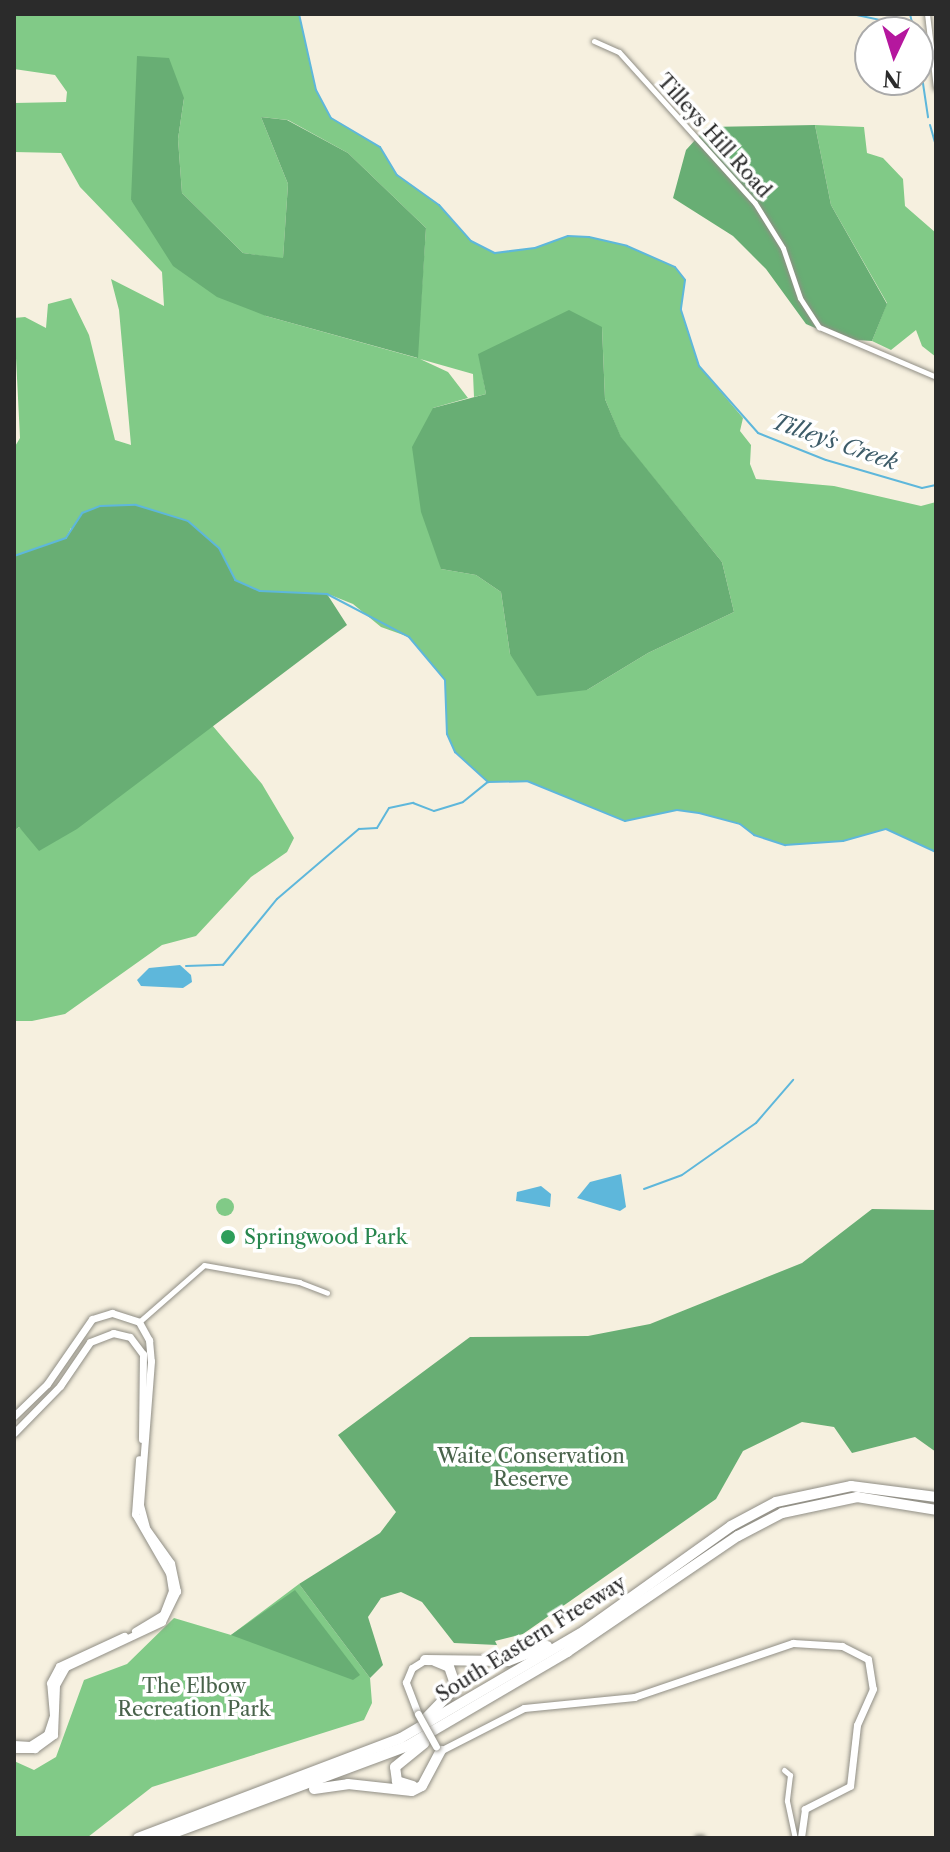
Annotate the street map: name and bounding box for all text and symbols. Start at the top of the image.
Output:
north arrow [854,16,934,96]
text: N [882,64,903,93]
street label: Tilleys Hill Road [652,69,776,203]
water label: Tilley's Creek [769,408,901,476]
place label: Springwood Park [244,1225,407,1249]
marker: Springwood Park [219,1228,237,1246]
park label: Waite Conservation Reserve [437,1445,625,1492]
street label: South Eastern Freeway [432,1571,630,1707]
park label: The Elbow Recreation Park [118,1675,270,1722]

